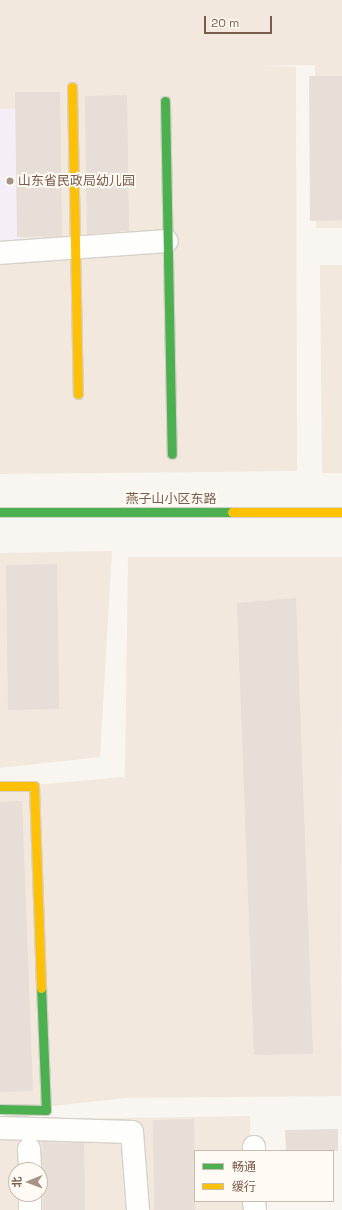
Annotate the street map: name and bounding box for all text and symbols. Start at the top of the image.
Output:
scale bar [206,8,274,34]
text: 20 m [211,15,239,31]
place label: 山东省民政局幼儿园 [18,173,135,189]
marker: 山东省民政局幼儿园 [5,176,15,186]
street label: 燕子山小区东路 [126,491,216,507]
legend [194,1150,334,1202]
text: 畅通 [232,1159,256,1175]
north arrow [8,1162,48,1202]
text: 北 [10,1177,24,1188]
text: 缓行 [232,1179,256,1195]

